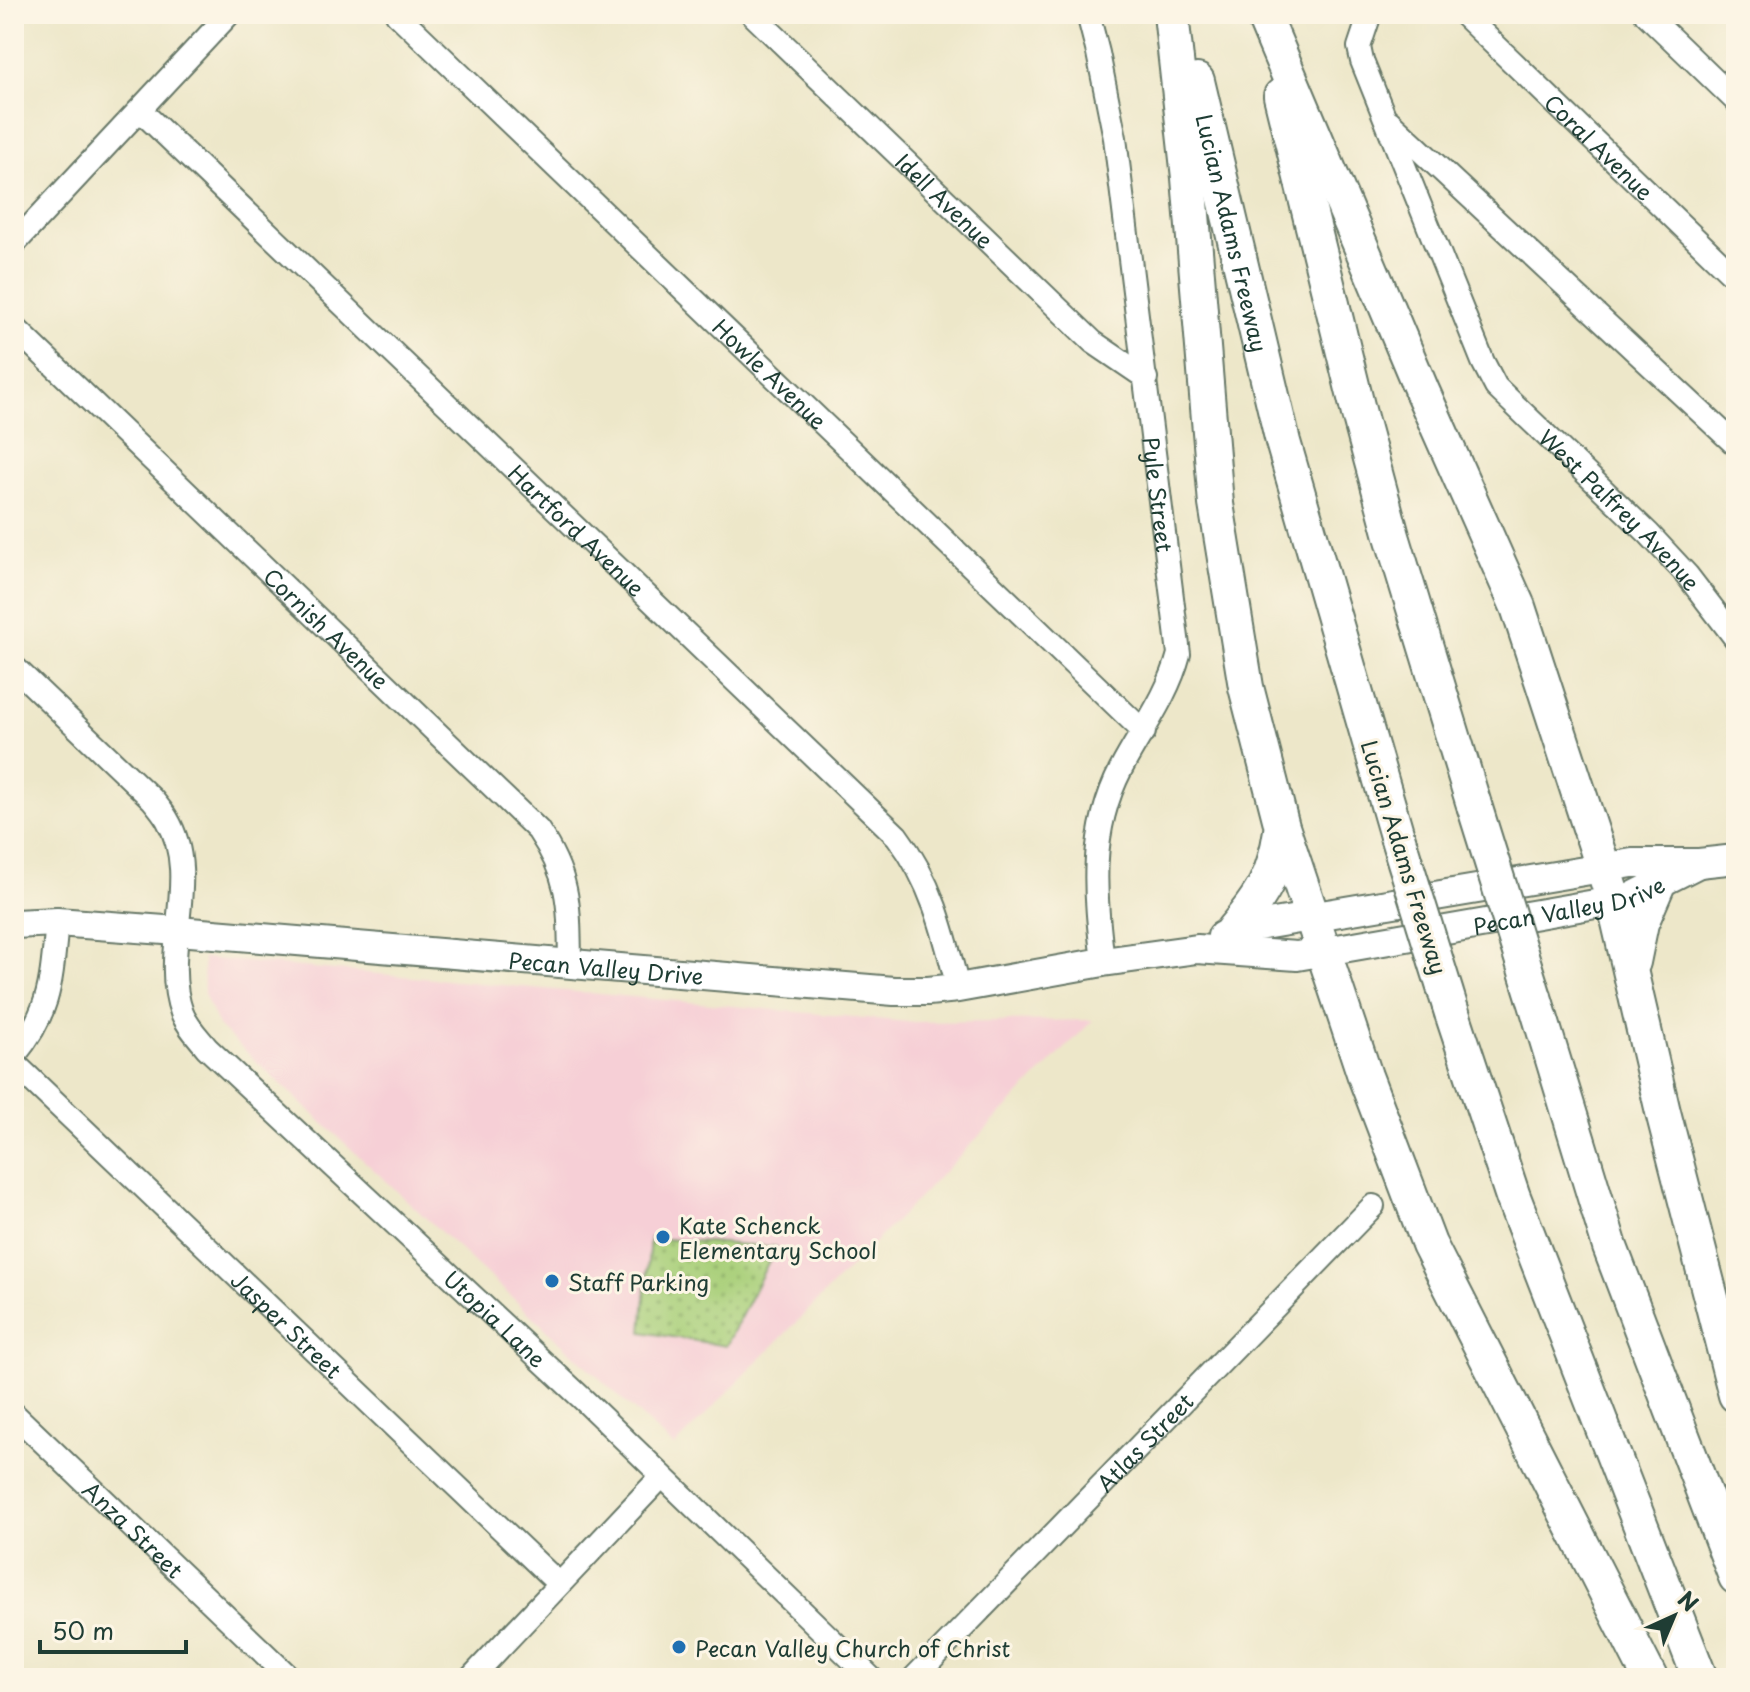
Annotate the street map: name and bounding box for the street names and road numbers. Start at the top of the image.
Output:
street label: Coral Avenue [1538,85,1661,207]
street label: Lucian Adams Freeway [1189,110,1277,355]
street label: Idell Avenue [889,145,1002,255]
street label: Howle Avenue [706,310,835,436]
street label: West Palfrey Avenue [1532,421,1709,597]
street label: Pyle Street [1136,435,1183,554]
street label: Hartford Avenue [502,456,653,603]
street label: Cornish Avenue [257,559,397,696]
street label: Lucian Adams Freeway [1354,736,1456,978]
street label: Pecan Valley Drive [1470,867,1670,942]
street label: Pecan Valley Drive [507,942,705,991]
street label: Utopia Lane [437,1262,554,1374]
street label: Jasper Street [224,1263,350,1385]
street label: Atlas Street [1088,1384,1200,1498]
street label: Anza Street [76,1473,192,1585]

